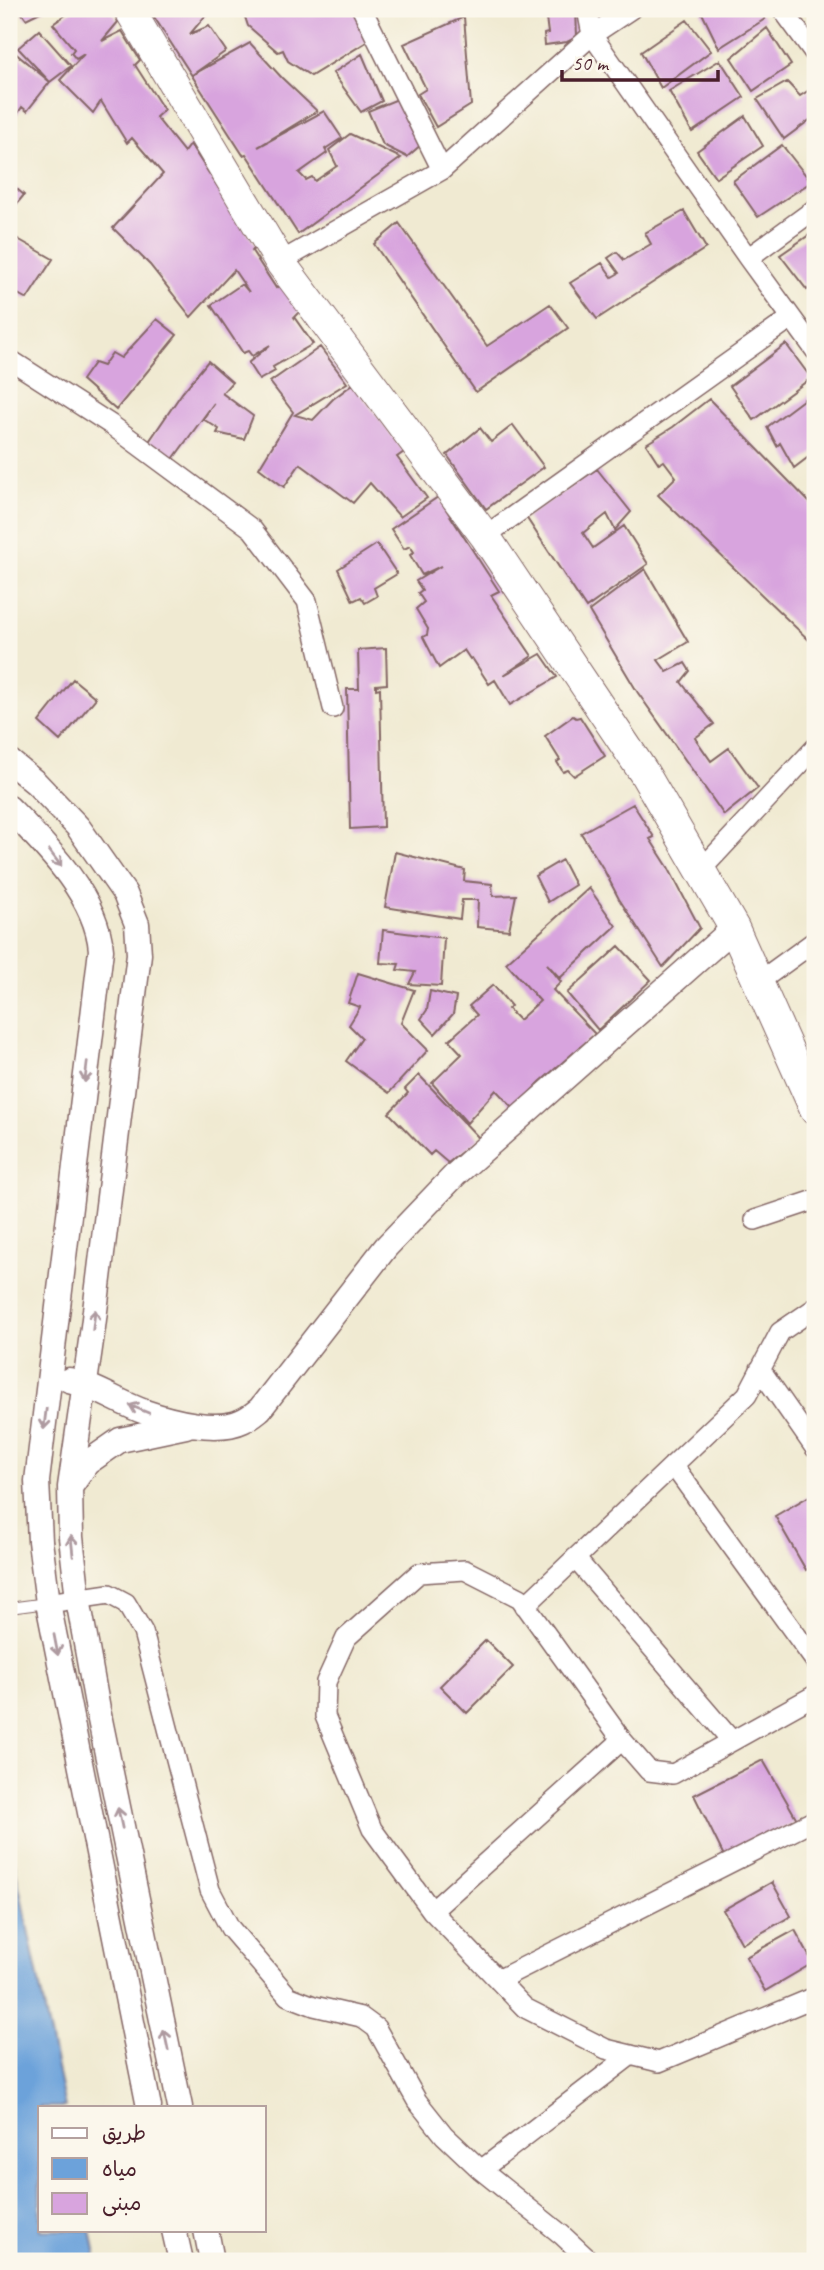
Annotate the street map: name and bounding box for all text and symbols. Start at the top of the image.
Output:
scale bar [562,38,717,82]
text: 50 m [572,50,610,76]
one-way arrow [47,848,62,867]
one-way arrow [80,1060,93,1083]
one-way arrow [87,1309,100,1332]
one-way arrow [129,1401,150,1414]
one-way arrow [38,1407,51,1430]
one-way arrow [65,1535,78,1557]
one-way arrow [49,1633,63,1656]
one-way arrow [113,1807,127,1830]
one-way arrow [159,2029,173,2052]
legend [38,2106,266,2232]
text: طريق [102,2120,146,2146]
text: مياه [102,2156,137,2182]
text: مبنى [102,2190,141,2217]

